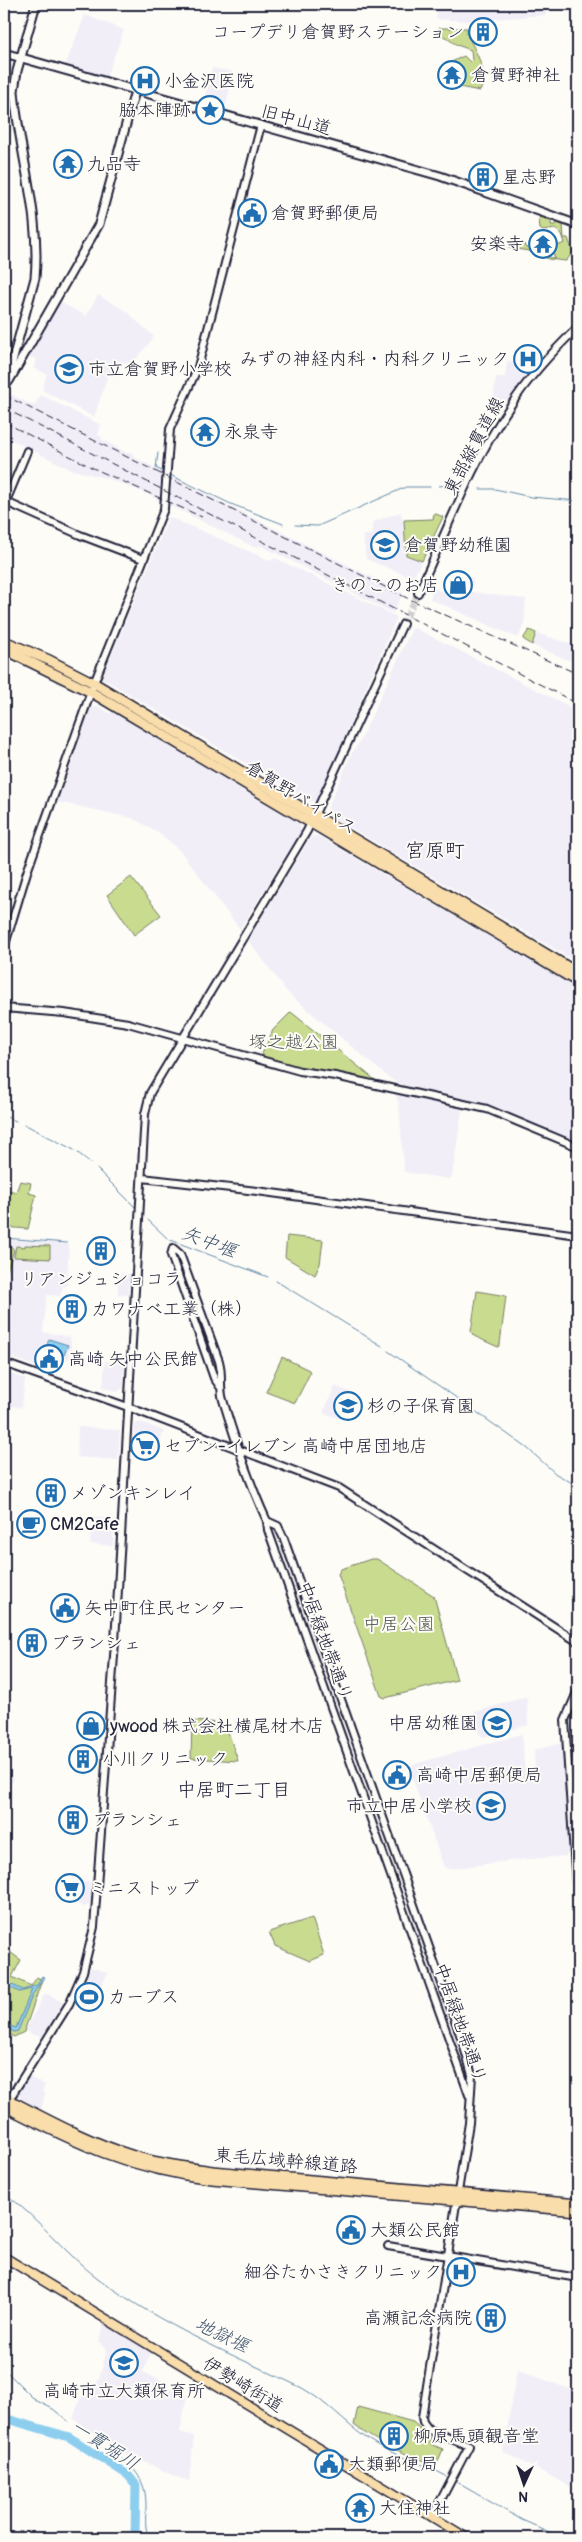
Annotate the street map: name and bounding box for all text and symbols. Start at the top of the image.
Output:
building icon: コープデリ倉賀野ステーション [468,17,498,47]
place label: コープデリ倉賀野ステーション [212,21,464,44]
temple icon: 倉賀野神社 [437,60,467,90]
place label: 倉賀野神社 [471,64,561,87]
hospital icon: 小金沢医院 [130,66,160,96]
place label: 小金沢医院 [164,70,254,93]
place icon: 脇本陣跡 [195,95,225,125]
place label: 脇本陣跡 [119,99,191,122]
street label: 旧中山道 [258,100,334,140]
temple icon: 九品寺 [53,149,83,179]
place label: 九品寺 [87,153,141,176]
building icon: 星志野 [468,162,498,192]
place label: 星志野 [502,166,556,189]
public building icon: 倉賀野郵便局 [237,198,267,228]
place label: 倉賀野郵便局 [271,202,379,225]
temple icon: 安楽寺 [528,229,558,259]
place label: 安楽寺 [470,233,524,256]
hospital icon: みずの神経内科・内科クリニック [513,344,543,374]
place label: みずの神経内科・内科クリニック [240,348,509,371]
school or university icon: 市立倉賀野小学校 [54,354,84,384]
place label: 市立倉賀野小学校 [88,358,232,381]
street label: 東部縦貫道線 [438,393,510,499]
temple icon: 永泉寺 [190,417,220,447]
place label: 永泉寺 [224,421,278,444]
school or university icon: 倉賀野幼稚園 [370,530,400,560]
place label: 倉賀野幼稚園 [404,534,512,557]
shop icon: きのこのお店 [443,570,473,600]
place label: きのこのお店 [331,574,439,597]
street label: 倉賀野バイパス [241,756,361,840]
district label: 宮原町 [405,838,465,863]
park label: 塚之越公園 [249,1031,339,1054]
water label: 矢中堰 [178,1221,242,1264]
building icon: リアンジュショコラ [86,1236,116,1266]
place label: リアンジュショコラ [20,1268,182,1291]
building icon: カワナベ工業（株） [57,1294,87,1324]
place label: カワナベ工業（株） [91,1298,253,1321]
public building icon: 高崎 矢中公民館 [34,1344,64,1374]
place label: 高崎 矢中公民館 [68,1348,198,1371]
school or university icon: 杉の子保育園 [333,1391,363,1421]
place label: 杉の子保育園 [367,1395,475,1418]
supermarket icon: セブン-イレブン 高崎中居団地店 [130,1431,160,1461]
place label: セブン-イレブン 高崎中居団地店 [164,1435,428,1458]
building icon: メゾンキンレイ [36,1478,66,1508]
place label: メゾンキンレイ [70,1482,195,1505]
cafe icon: CM2Cafe [16,1509,46,1539]
place label: CM2Cafe [50,1513,119,1536]
street label: 中居緑地帯通り [293,1578,357,1704]
public building icon: 矢中町住民センター [50,1593,80,1623]
place label: 矢中町住民センター [84,1597,245,1620]
park label: 中居公園 [363,1613,435,1636]
building icon: ブランシェ [17,1628,47,1658]
place label: ブランシェ [51,1632,141,1655]
school or university icon: 中居幼稚園 [482,1708,512,1738]
shop icon: ywood 株式会社横尾材木店 [76,1711,106,1741]
place label: 中居幼稚園 [388,1712,478,1735]
place label: ywood 株式会社横尾材木店 [109,1715,324,1738]
building icon: 小川クリニック [68,1744,98,1774]
place label: 小川クリニック [102,1748,228,1771]
public building icon: 高崎中居郵便局 [382,1760,412,1790]
place label: 高崎中居郵便局 [416,1764,542,1787]
district label: 中居町二丁目 [177,1778,291,1802]
school or university icon: 市立中居小学校 [476,1791,506,1821]
place label: 市立中居小学校 [346,1795,472,1818]
building icon: プランシェ [58,1805,88,1835]
place label: プランシェ [92,1809,182,1832]
supermarket icon: ミニストップ [55,1873,85,1903]
place label: ミニストップ [89,1877,199,1900]
street label: 中居緑地帯通り [429,1960,491,2086]
sports icon: カーブス [74,1982,104,2012]
place label: カーブス [108,1986,179,2009]
street label: 東毛広域幹線道路 [213,2143,359,2179]
public building icon: 大類公民館 [336,2215,366,2245]
place label: 大類公民館 [370,2219,460,2242]
hospital icon: 細谷たかさきクリニック [446,2257,476,2287]
place label: 細谷たかさきクリニック [244,2261,442,2284]
building icon: 高瀬記念病院 [476,2303,506,2333]
place label: 高瀬記念病院 [364,2307,472,2330]
water label: 地獄堰 [191,2312,255,2359]
school or university icon: 高崎市立大類保育所 [109,2348,139,2378]
street label: 伊勢崎街道 [199,2352,287,2418]
place label: 高崎市立大類保育所 [43,2380,205,2403]
water label: 一貫堀川 [67,2414,143,2476]
building icon: 柳原馬頭観音堂 [379,2421,409,2451]
place label: 柳原馬頭観音堂 [413,2425,539,2448]
public building icon: 大類郵便局 [314,2449,344,2479]
place label: 大類郵便局 [348,2453,438,2476]
north arrow [500,2460,550,2510]
text: N [518,2488,529,2505]
temple icon: 大住神社 [345,2493,375,2523]
place label: 大住神社 [379,2497,451,2520]

